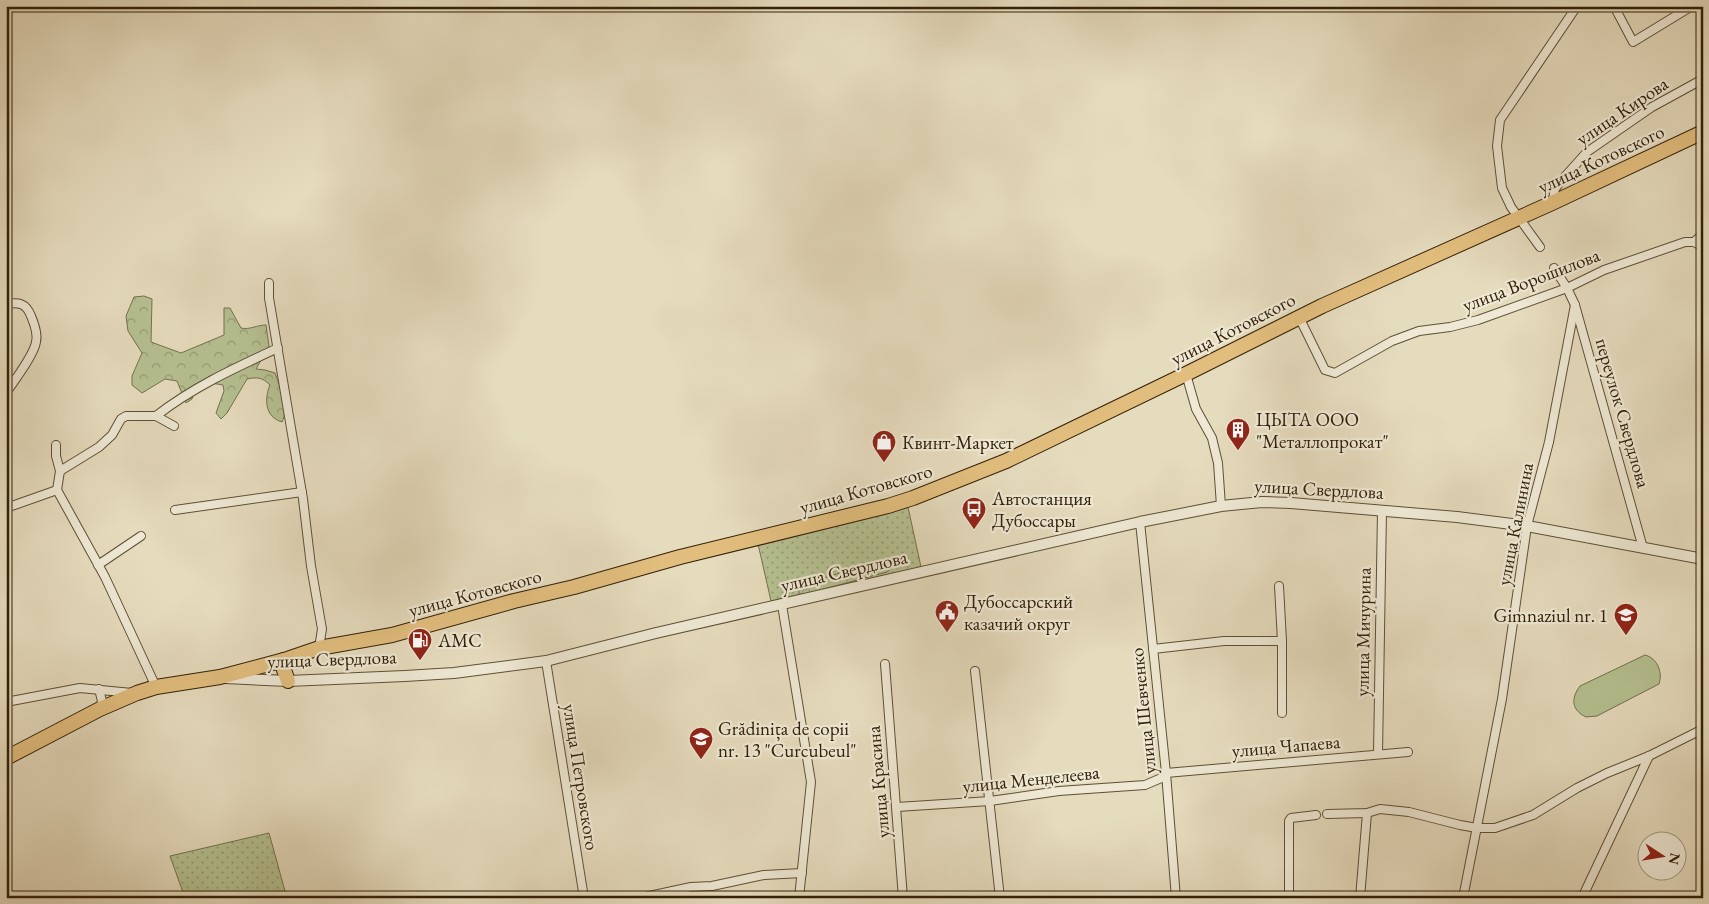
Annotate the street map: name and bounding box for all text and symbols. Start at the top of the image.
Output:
street label: улица Кирова [1571,71,1673,151]
street label: улица Котовского [1534,119,1668,199]
street label: улица Ворошилова [1459,242,1604,318]
street label: улица Котовского [1166,287,1300,371]
street label: переулок Свердлова [1590,335,1656,491]
place label: ЦЫТА ООО "Металлопрокат" [1256,407,1389,454]
building icon: ЦЫТА ООО "Металлопрокат" [1225,417,1251,451]
shop icon: Квинт-Маркет [871,429,897,463]
place label: Квинт-Маркет [902,430,1014,455]
street label: улица Котовского [797,458,935,520]
street label: улица Калинина [1491,460,1539,588]
street label: улица Свердлова [1254,473,1385,505]
place label: Автостанция Дубоссары [991,486,1092,533]
bus stop icon: Автостанция Дубоссары [961,496,987,530]
street label: улица Свердлова [778,544,910,598]
street label: улица Котовского [406,563,544,623]
street label: улица Мичурина [1349,567,1377,697]
place label: Дубоссарский казачий округ [964,589,1073,636]
public building icon: Дубоссарский казачий округ [934,599,960,633]
school or university icon: Gimnaziul nr. 1 [1613,602,1639,636]
place label: Gimnaziul nr. 1 [1494,603,1608,628]
fuel station icon: AMC [407,627,433,661]
place label: AMC [437,628,482,653]
street label: улица Свердлова [267,644,397,674]
street label: улица Шевченко [1124,647,1162,775]
street label: улица Петровского [557,702,605,852]
place label: Grădinița de copii nr. 13 "Curcubeul" [718,716,857,763]
street label: улица Красина [861,724,895,839]
school or university icon: Grădinița de copii nr. 13 "Curcubeul" [688,726,714,760]
street label: улица Чапаева [1231,729,1342,763]
street label: улица Менделеева [961,759,1101,799]
north arrow [1636,832,1686,882]
text: N [1665,851,1685,867]

